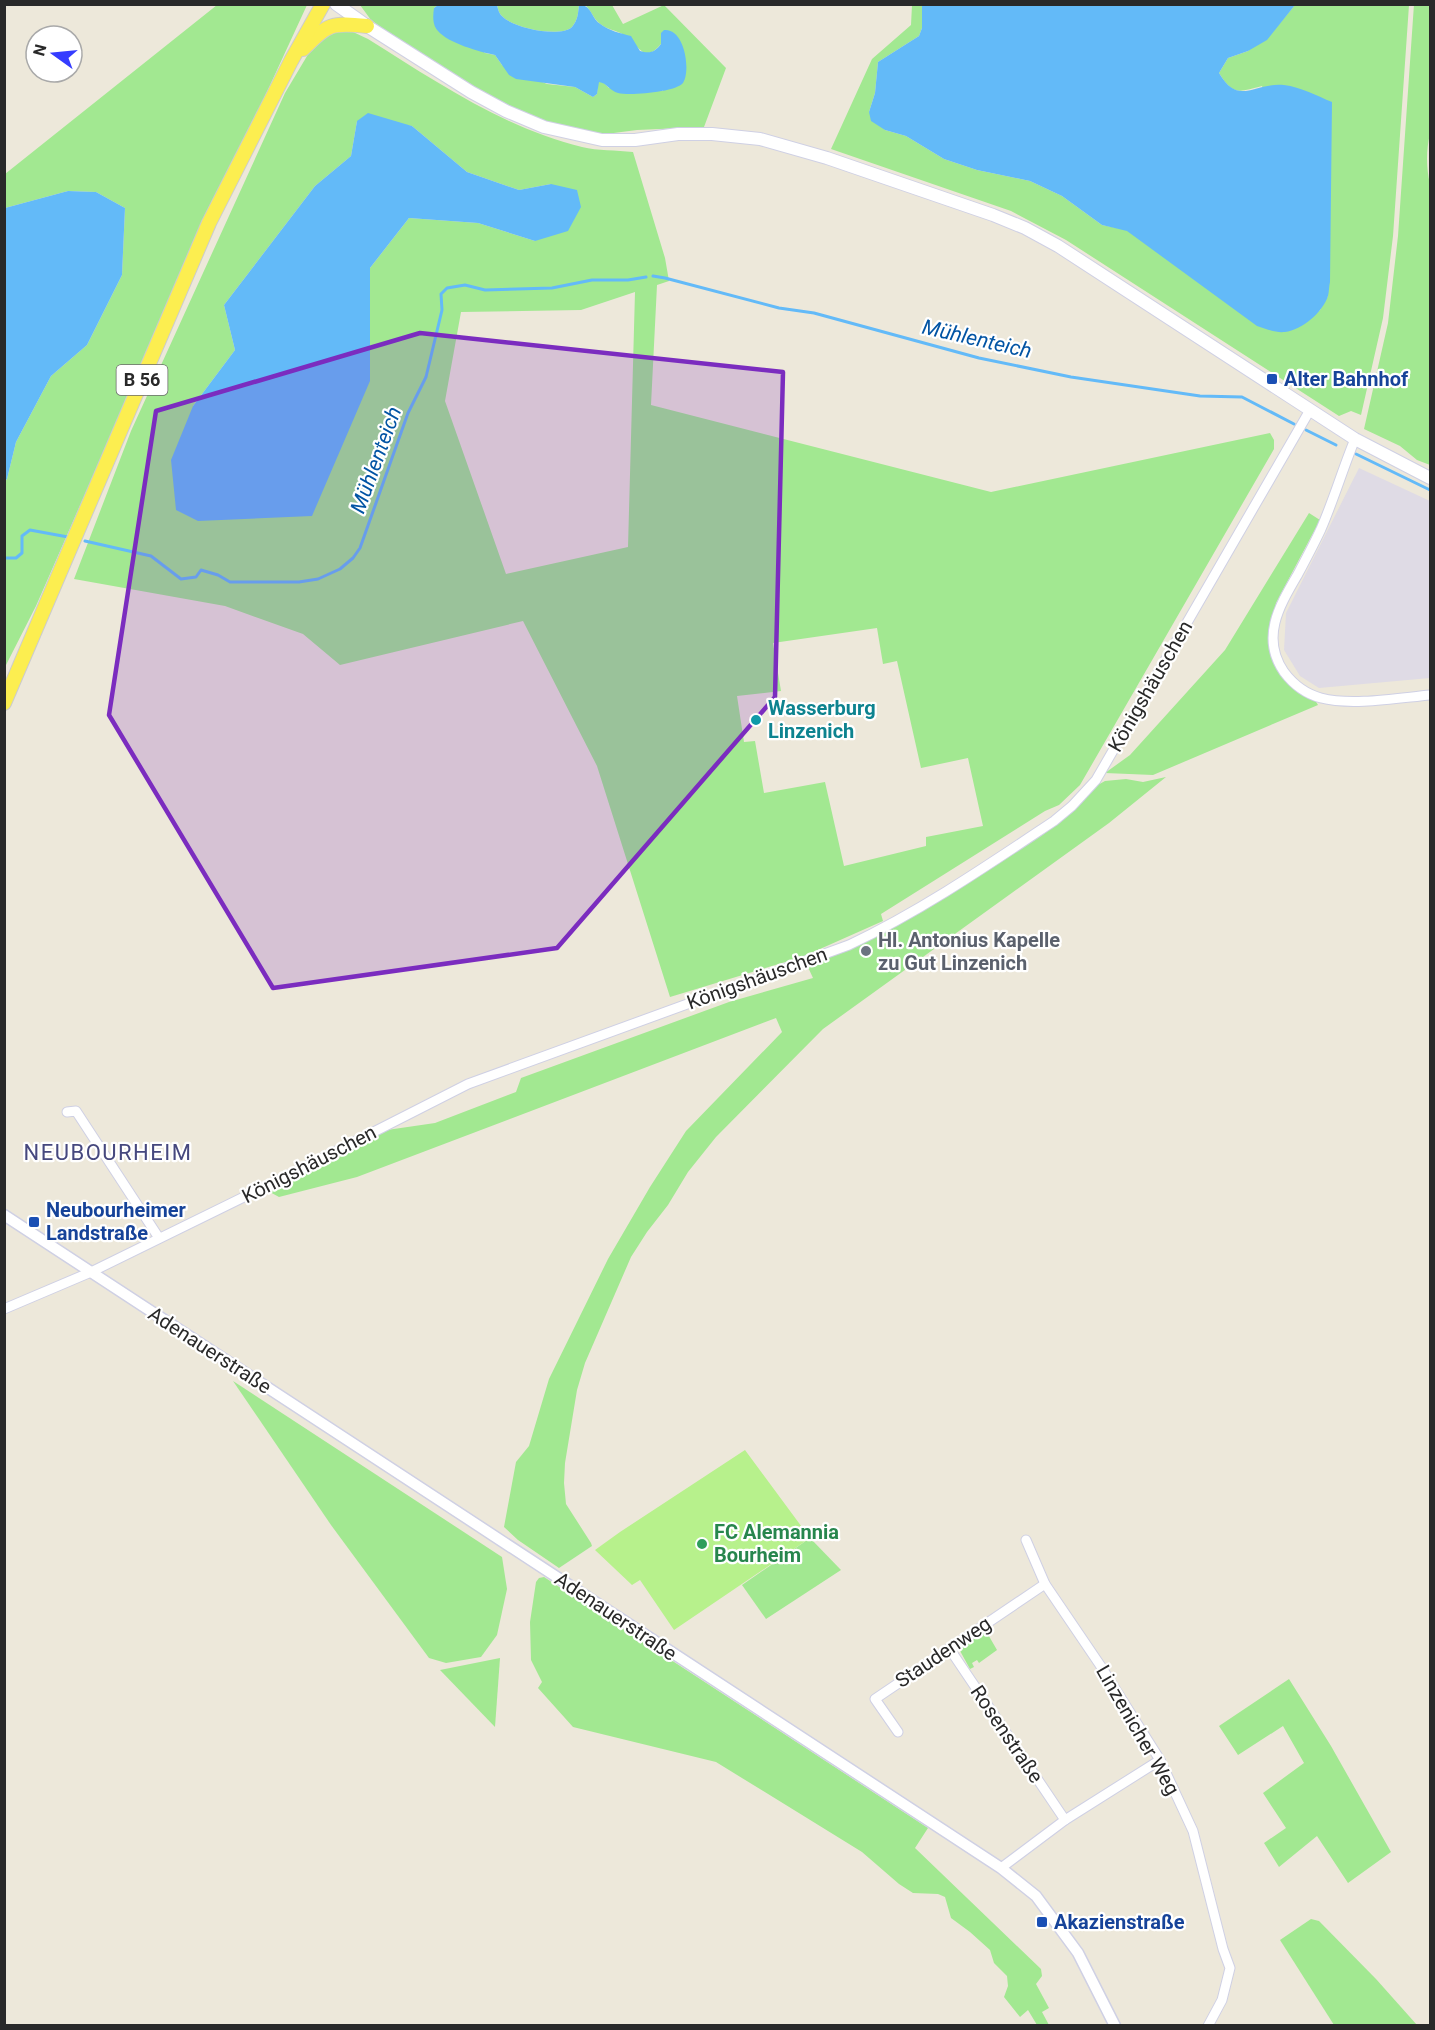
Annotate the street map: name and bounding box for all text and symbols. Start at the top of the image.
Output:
north arrow [24,24,84,84]
text: N [29,42,51,58]
water label: Mühlenteich [920,315,1034,363]
road number: B 56 [116,365,168,395]
place label: Alter Bahnhof [1284,367,1409,391]
marker: Alter Bahnhof [1265,372,1279,386]
water label: Mühlenteich [346,403,406,517]
street label: Königshäuschen [1103,616,1197,756]
place label: Wasserburg Linzenich [768,696,876,743]
marker: Wasserburg Linzenich [749,713,763,727]
place label: Hl. Antonius Kapelle zu Gut Linzenich [878,928,1060,975]
street label: Königshäuschen [684,941,830,1015]
marker: Hl. Antonius Kapelle zu Gut Linzenich [859,944,873,958]
street label: Königshäuschen [238,1120,380,1208]
district label: NEUBOURHEIM [23,1140,193,1165]
place label: Neubourheimer Landstraße [46,1198,187,1245]
marker: Neubourheimer Landstraße [27,1215,41,1229]
street label: Adenauerstraße [144,1301,276,1399]
place label: FC Alemannia Bourheim [714,1520,839,1567]
marker: FC Alemannia Bourheim [695,1537,709,1551]
street label: Adenauerstraße [550,1566,682,1666]
street label: Staudenweg [891,1611,995,1693]
street label: Linzenicher Weg [1091,1661,1185,1799]
street label: Rosenstraße [966,1681,1048,1787]
place label: Akazienstraße [1054,1910,1185,1934]
marker: Akazienstraße [1035,1915,1049,1929]

